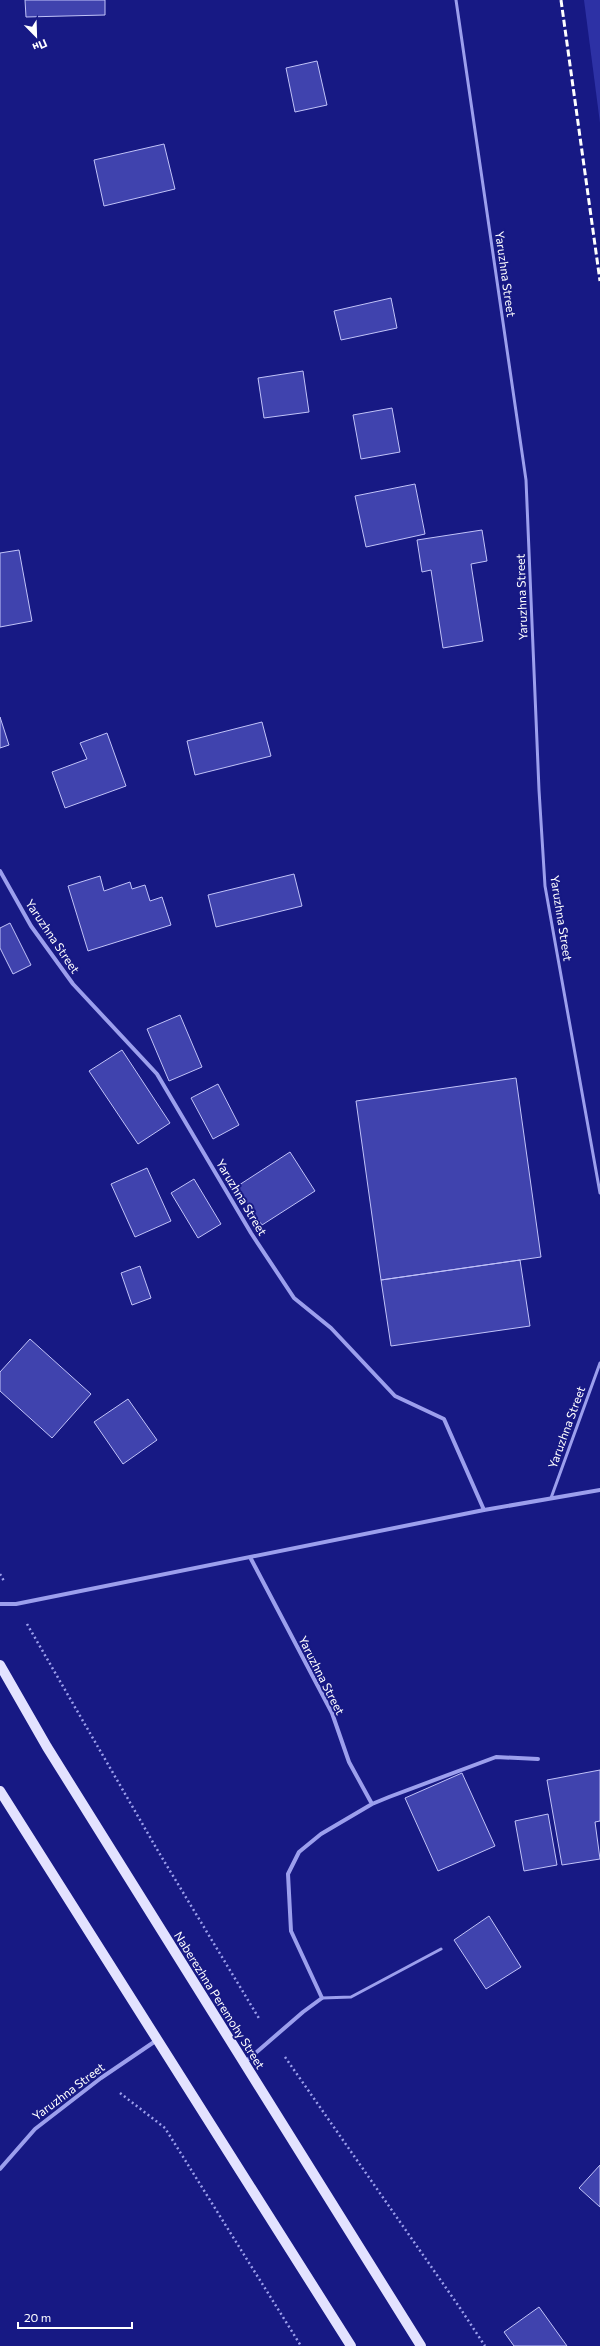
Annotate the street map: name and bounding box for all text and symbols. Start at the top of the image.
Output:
north arrow [16,16,56,56]
text: Пн [31,37,49,54]
street label: Yaruzhna Street [493,230,519,318]
street label: Yaruzhna Street [512,553,530,641]
street label: Yaruzhna Street [548,874,576,962]
street label: Yaruzhna Street [23,896,83,976]
street label: Yaruzhna Street [214,1156,270,1238]
street label: Yaruzhna Street [545,1384,587,1470]
street label: Yaruzhna Street [296,1633,348,1717]
street label: Naberezhna Peremohy Street [172,1929,268,2071]
street label: Yaruzhna Street [29,2059,107,2123]
scale bar [18,2304,132,2330]
text: 20 m [24,2310,51,2324]

